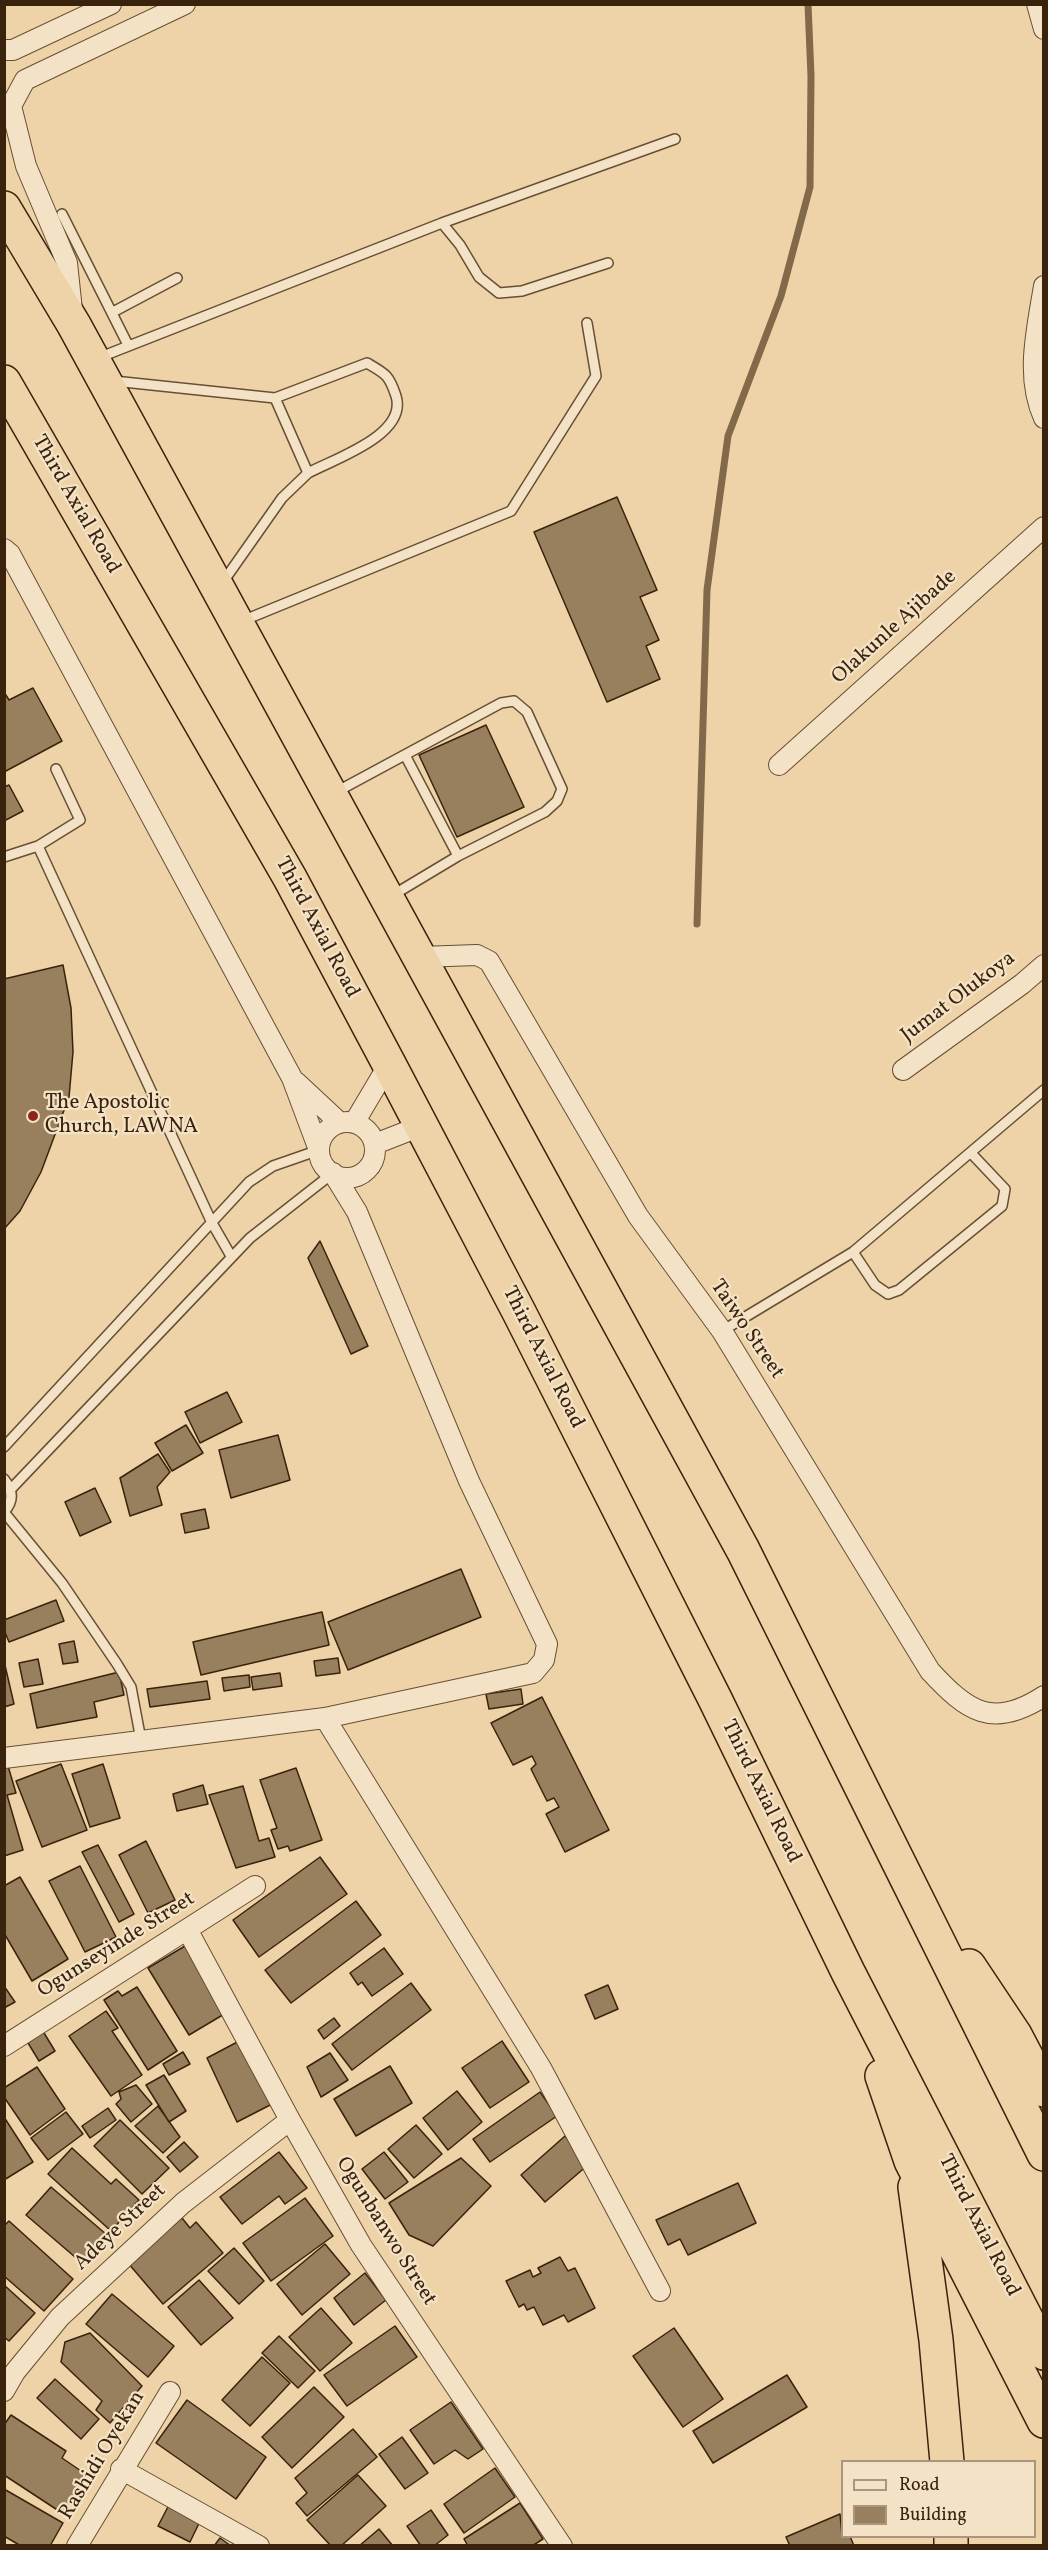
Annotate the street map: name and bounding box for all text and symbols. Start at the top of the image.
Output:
street label: Third Axial Road [25,431,125,579]
street label: Olakunle Ajibade [828,565,962,691]
street label: Third Axial Road [268,853,364,1003]
street label: Jumat Olukoya [897,947,1021,1049]
place label: The Apostolic Church, LAWNA [45,1091,198,1141]
marker: The Apostolic Church, LAWNA [26,1109,40,1123]
street label: Taiwo Street [704,1276,788,1384]
street label: Third Axial Road [495,1283,589,1433]
street label: Third Axial Road [714,1716,806,1868]
street label: Ogunseyinde Street [34,1888,200,2004]
street label: Third Axial Road [931,2151,1025,2301]
street label: Ogunbanwo Street [329,2153,441,2311]
street label: Adeye Street [70,2179,172,2277]
street label: Rashidi Oyekan [55,2387,151,2525]
legend [841,2460,1036,2538]
text: Road [899,2473,940,2498]
text: Building [899,2503,967,2528]

